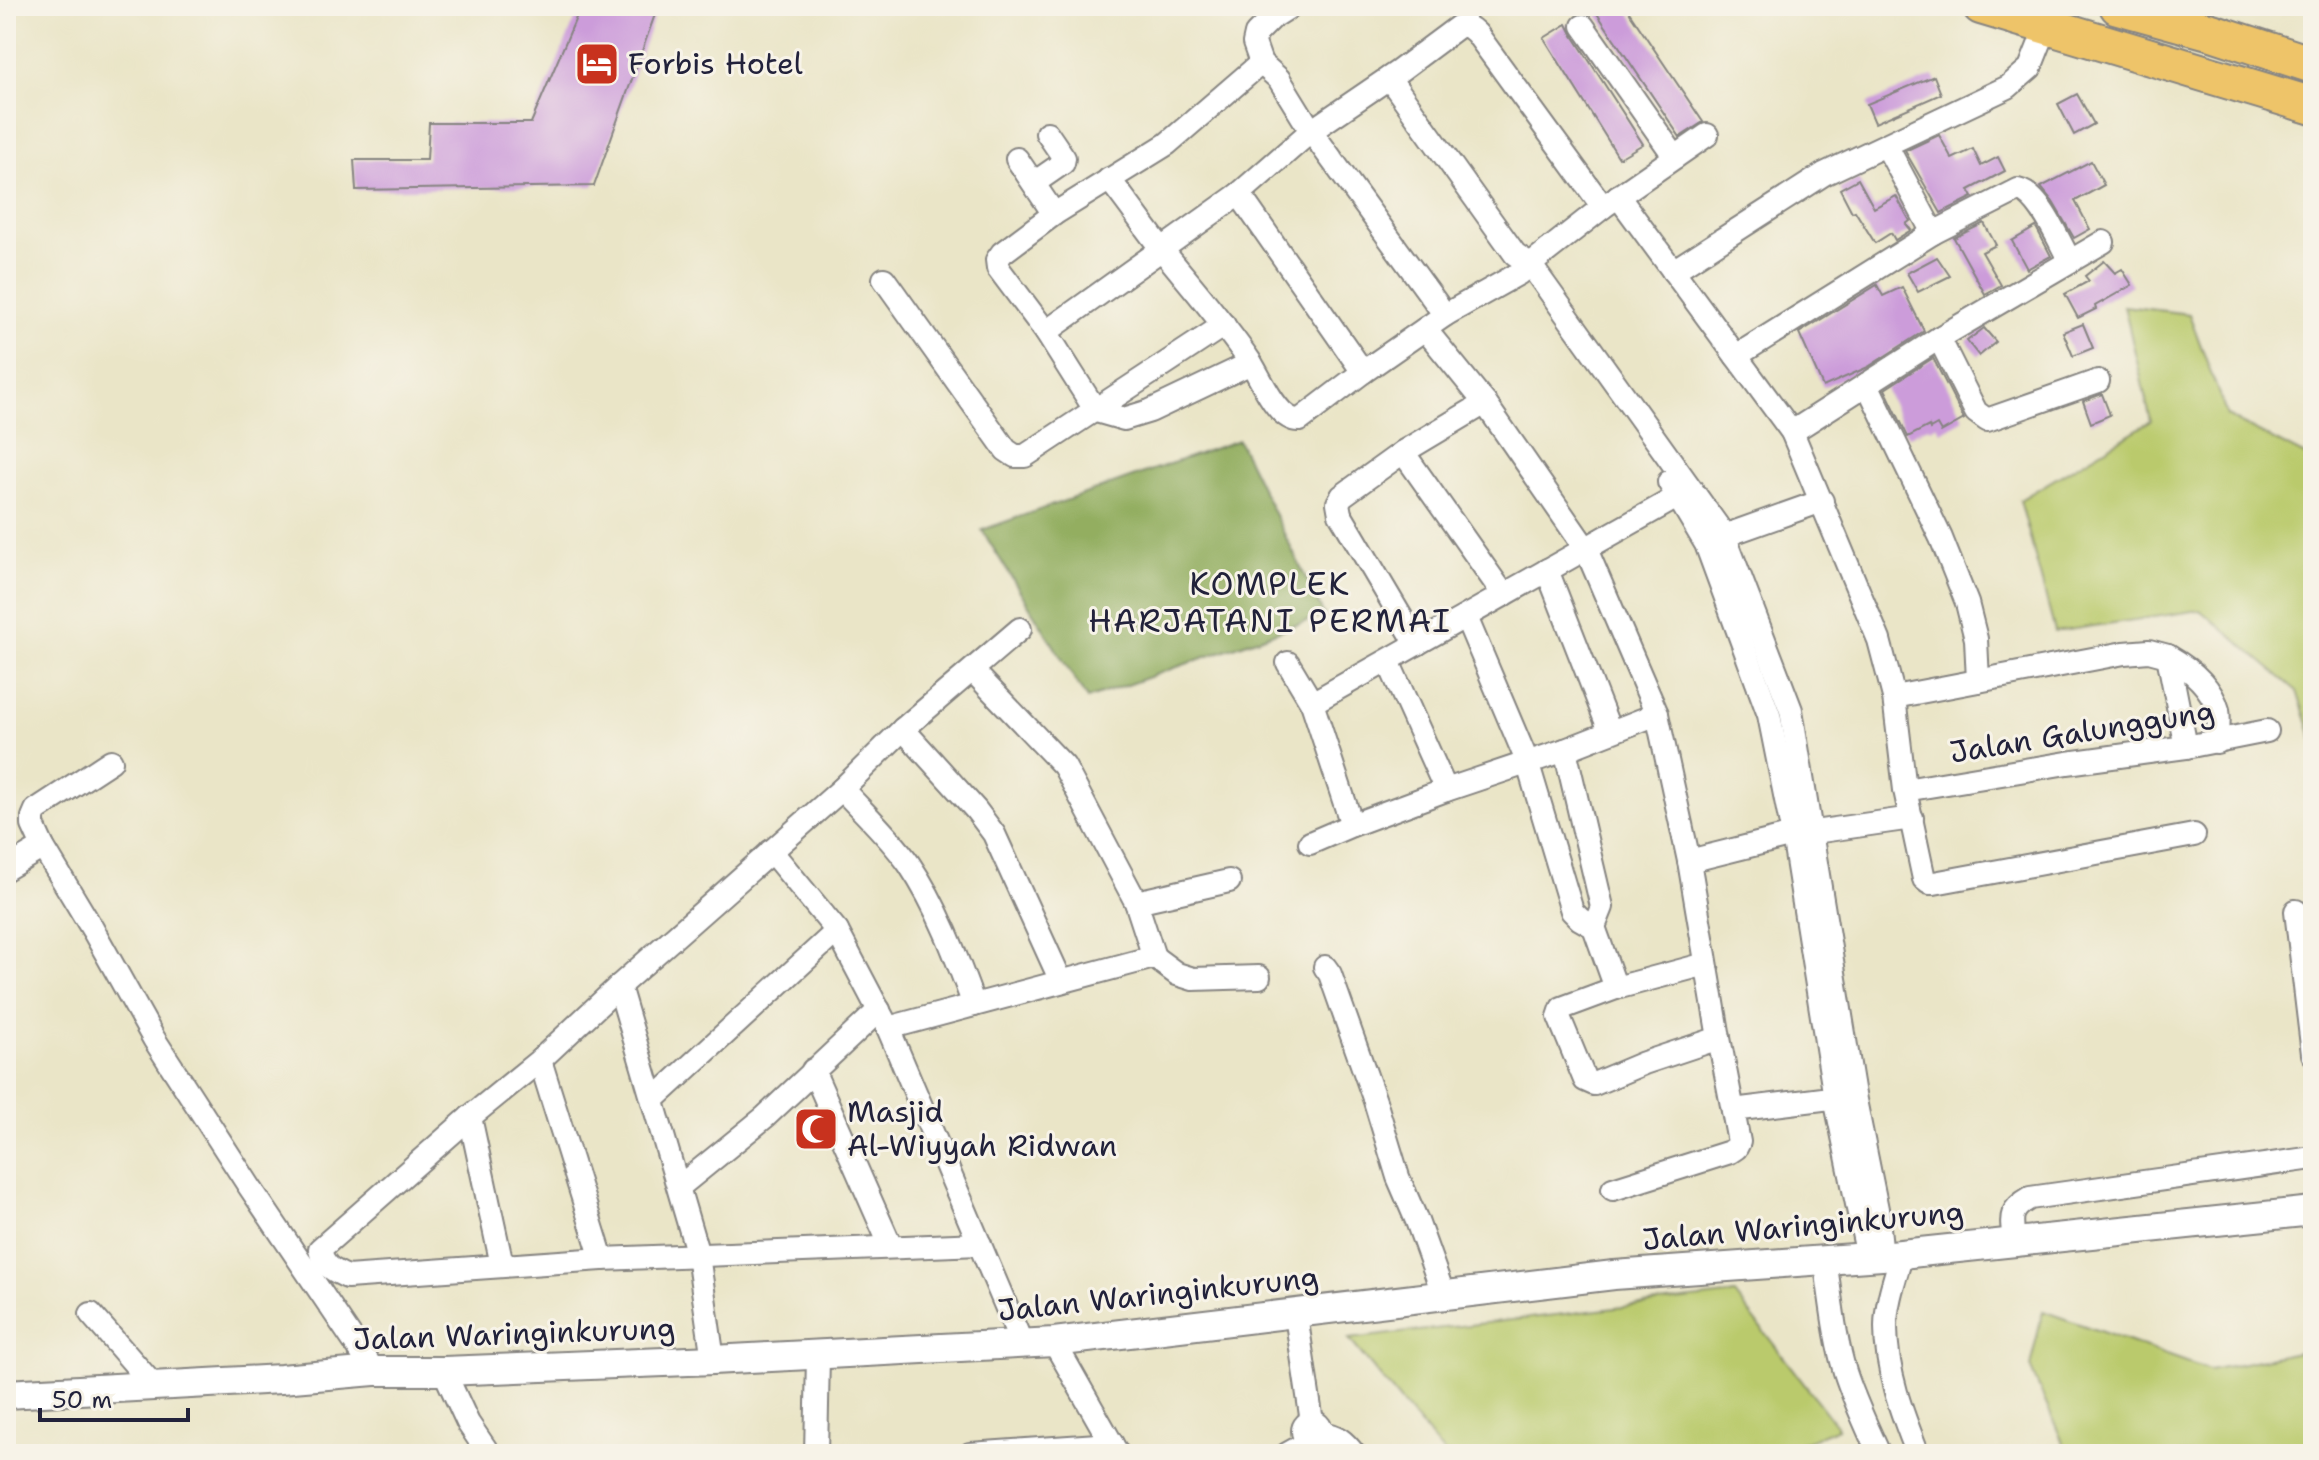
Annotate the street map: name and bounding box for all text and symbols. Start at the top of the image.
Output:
hotel icon: Forbis Hotel [573,40,621,88]
place label: Forbis Hotel [628,43,803,84]
district label: KOMPLEK HARJATANI PERMAI [1088,562,1452,642]
street label: Jalan Galunggung [1947,690,2217,773]
place label: Masjid Al-Wiyyah Ridwan [847,1091,1117,1166]
mosque icon: Masjid Al-Wiyyah Ridwan [792,1105,840,1153]
street label: Jalan Waringinkurung [1640,1191,1965,1260]
street label: Jalan Waringinkurung [995,1256,1320,1331]
street label: Jalan Waringinkurung [352,1307,676,1360]
scale bar [40,1372,188,1422]
text: 50 m [52,1384,112,1416]

